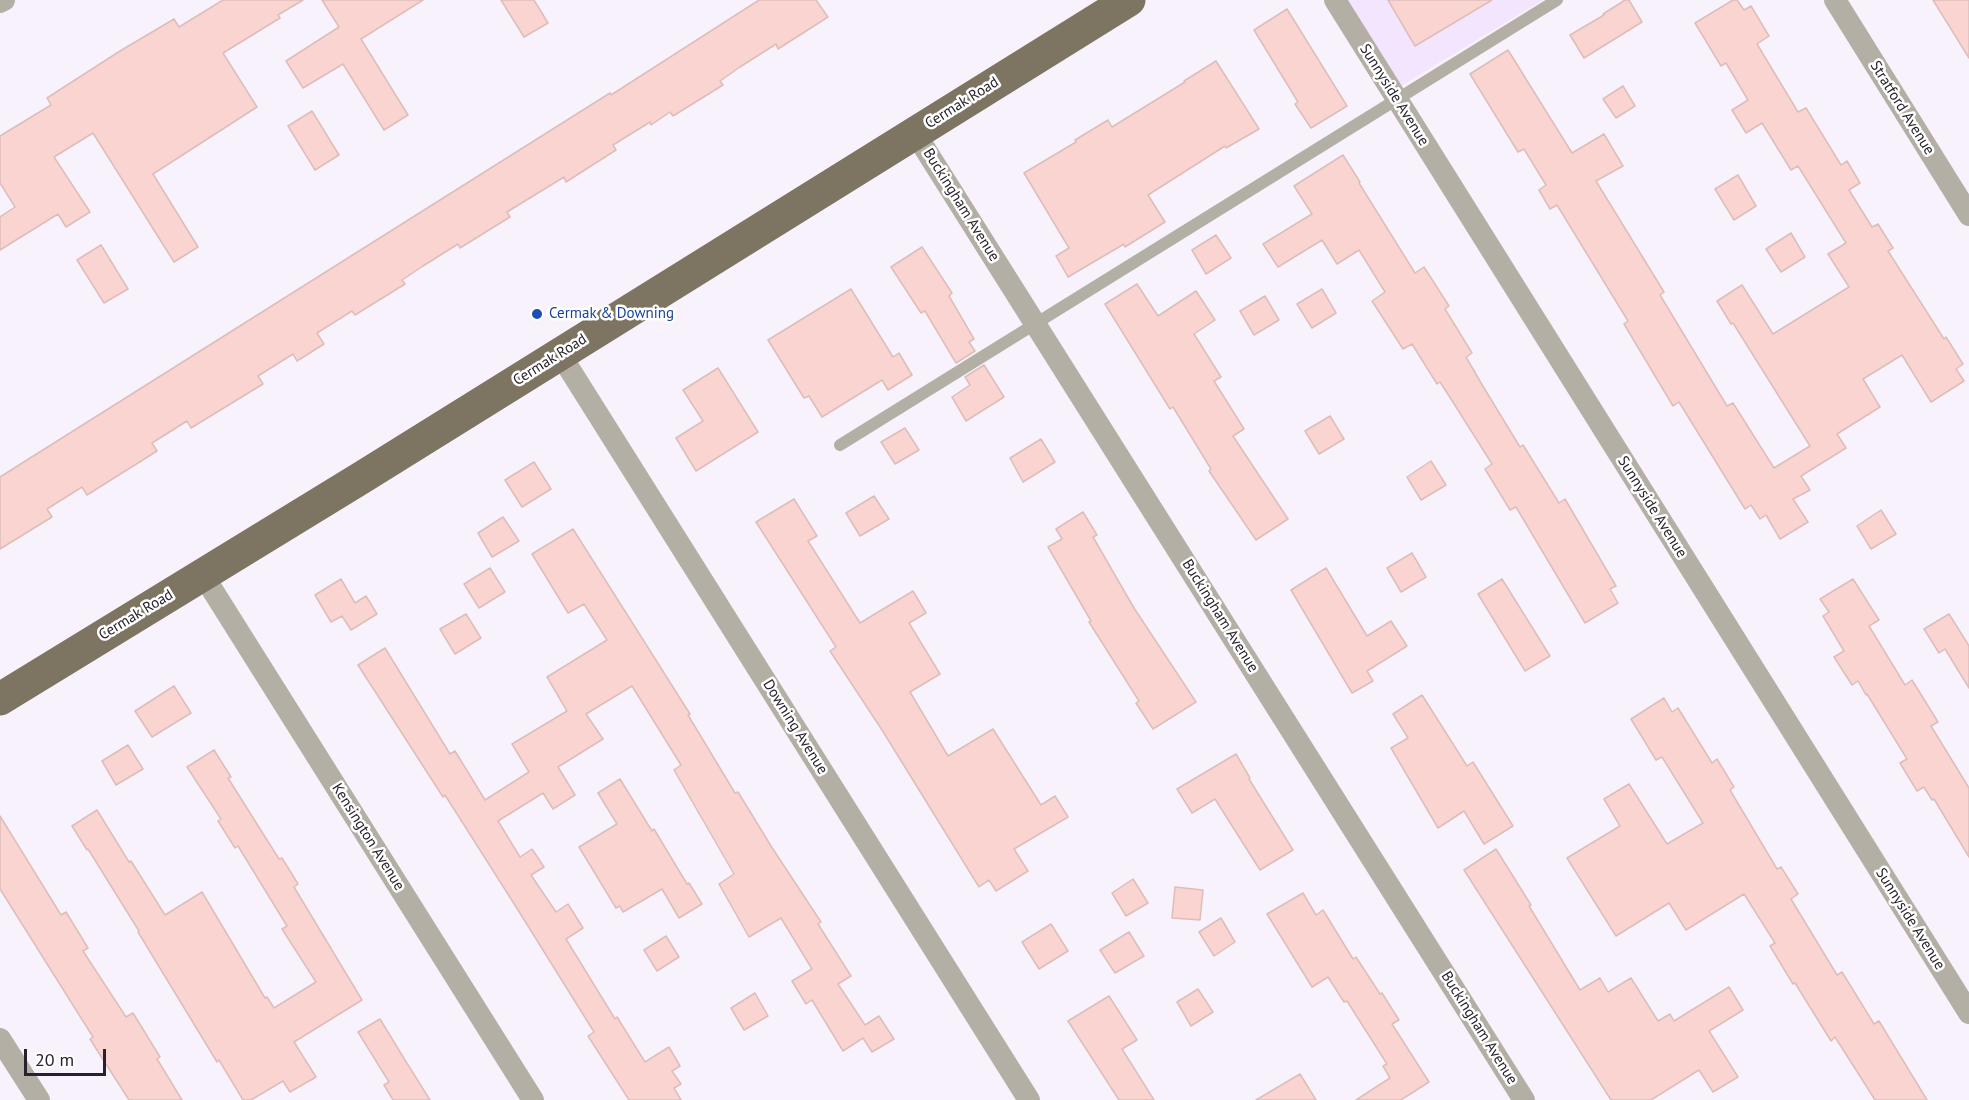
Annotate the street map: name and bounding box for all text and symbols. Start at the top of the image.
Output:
street label: Sunnyside Avenue [1356,41,1432,149]
street label: Stratford Avenue [1866,58,1938,158]
street label: Cermak Road [922,73,1002,133]
street label: Buckingham Avenue [919,145,1003,265]
place label: Cermak & Downing [549,305,674,323]
marker: Cermak & Downing [530,307,544,321]
street label: Cermak Road [510,330,590,390]
street label: Sunnyside Avenue [1614,453,1690,561]
street label: Buckingham Avenue [1178,556,1262,676]
street label: Cermak Road [96,586,176,644]
street label: Downing Avenue [759,676,831,778]
street label: Kensington Avenue [328,780,408,894]
street label: Sunnyside Avenue [1872,865,1948,973]
street label: Buckingham Avenue [1437,968,1521,1088]
scale bar [27,1037,110,1075]
text: 20 m [35,1048,74,1071]

